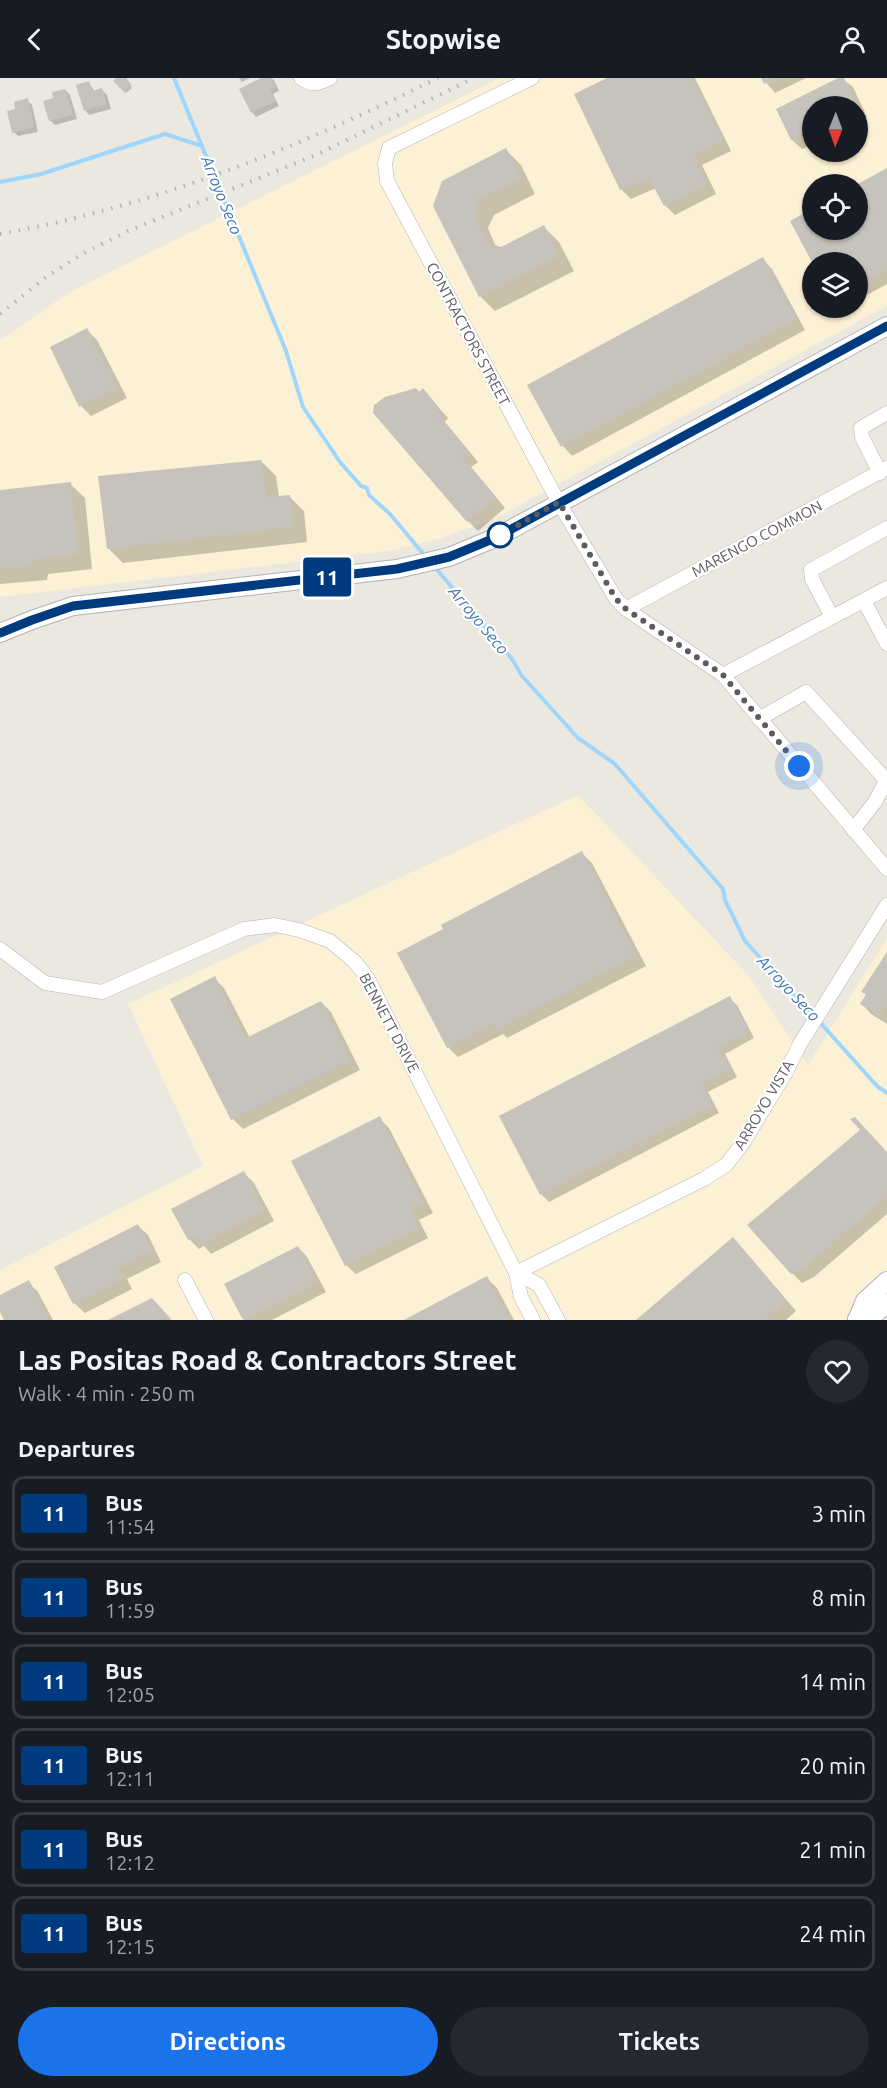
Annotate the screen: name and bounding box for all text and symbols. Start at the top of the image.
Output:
icon: back [18,23,51,56]
icon: person [836,23,869,56]
text: Stopwise [386,24,501,54]
north arrow [802,96,868,162]
map controls [802,96,868,318]
water label: Arroyo Seco [198,152,246,237]
button: locate [802,174,868,240]
button: layers [802,252,868,318]
street label: CONTRACTORS STREET [423,259,514,409]
street label: MARENGO COMMON [689,497,825,580]
unlabelled marker [487,522,513,548]
line badge: 11 [300,558,354,596]
text: 11 [315,565,339,589]
water label: Arroyo Seco [445,582,513,658]
your location [784,751,814,781]
water label: Arroyo Seco [753,951,824,1025]
street label: BENNETT DRIVE [356,970,423,1075]
street label: ARROYO VISTA [730,1057,797,1153]
button: heart [806,1340,869,1403]
text: Las Positas Road & Contractors Street [18,1344,517,1375]
text: Walk · 4 min · 250 m [18,1382,195,1405]
text: Departures [18,1436,135,1461]
text: Bus [105,1490,143,1515]
text: 11 [42,1501,66,1525]
text: 3 min [812,1501,866,1526]
text: 11:54 [105,1515,155,1538]
text: Bus [105,1574,143,1599]
text: 11 [42,1585,66,1609]
text: 8 min [812,1585,866,1610]
text: 11:59 [105,1599,155,1622]
text: Bus [105,1658,143,1683]
text: 11 [42,1669,66,1693]
text: 14 min [799,1669,866,1694]
text: 12:05 [105,1683,155,1706]
text: Bus [105,1742,143,1767]
text: 11 [42,1753,66,1777]
text: 20 min [799,1753,866,1778]
text: 12:11 [105,1767,155,1790]
text: Bus [105,1826,143,1851]
text: 11 [42,1837,66,1861]
text: 21 min [799,1837,866,1862]
text: 12:12 [105,1851,155,1874]
text: Bus [105,1910,143,1935]
text: 11 [42,1921,66,1945]
text: 24 min [799,1921,866,1946]
text: 12:15 [105,1935,155,1958]
button: Directions [18,2007,438,2076]
button: Tickets [450,2007,869,2076]

